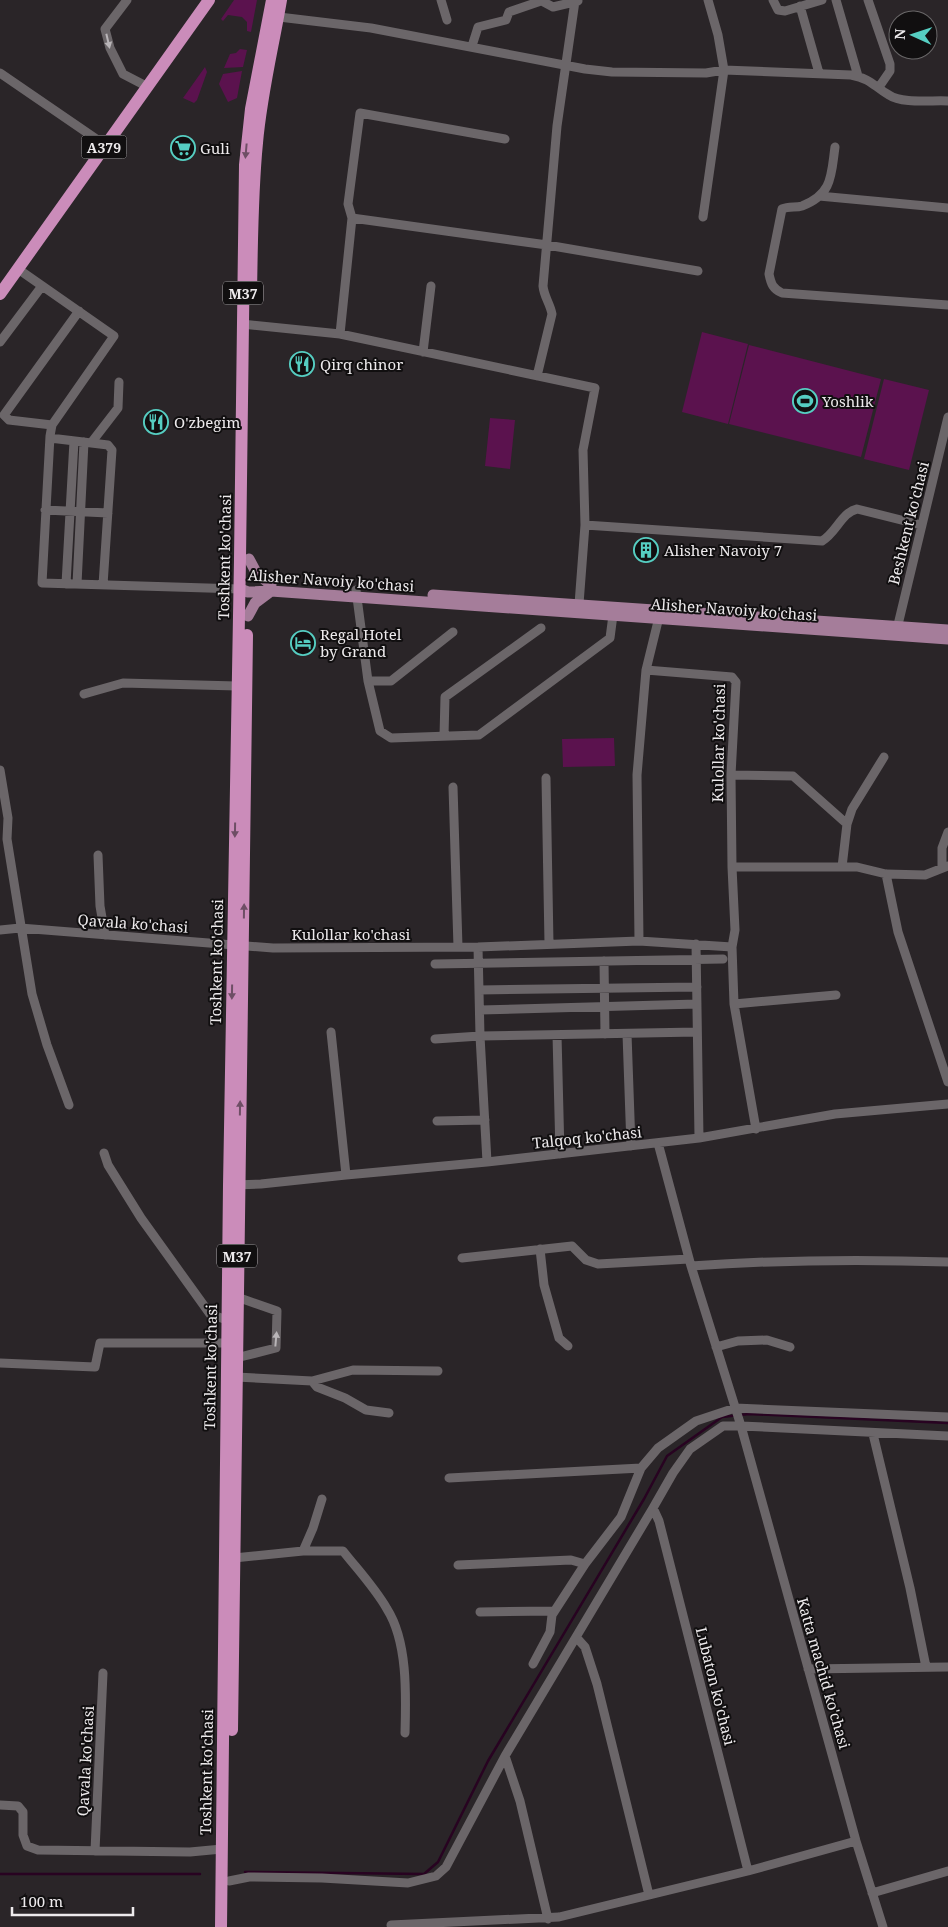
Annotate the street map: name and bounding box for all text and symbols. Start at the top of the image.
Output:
north arrow [888,10,938,60]
text: N [890,28,909,40]
one-way arrow [104,34,112,49]
supermarket icon: Guli [170,135,196,161]
road number: A379 [82,136,126,158]
place label: Guli [200,138,230,158]
one-way arrow [241,144,249,160]
road number: M37 [223,282,263,304]
restaurant icon: Qirq chinor [289,351,315,377]
place label: Qirq chinor [320,354,403,374]
sports icon: Yoshlik [792,388,818,414]
place label: Yoshlik [821,391,874,411]
restaurant icon: O'zbegim [143,409,169,435]
place label: O'zbegim [174,412,240,432]
street label: Beshkent ko'chasi [883,459,933,587]
street label: Toshkent ko'chasi [213,494,235,620]
building icon: Alisher Navoiy 7 [633,537,659,563]
place label: Alisher Navoiy 7 [664,540,782,560]
street label: Alisher Navoiy ko'chasi [247,564,415,596]
street label: Alisher Navoiy ko'chasi [650,593,818,625]
place label: Regal Hotel by Grand [320,624,402,661]
hotel icon: Regal Hotel by Grand [290,630,316,656]
street label: Kulollar ko'chasi [707,683,729,803]
one-way arrow [230,822,238,838]
street label: Toshkent ko'chasi [205,899,227,1025]
one-way arrow [240,903,248,919]
street label: Qavala ko'chasi [77,909,189,937]
street label: Kulollar ko'chasi [292,924,411,944]
one-way arrow [228,985,236,1001]
one-way arrow [236,1100,244,1116]
street label: Talqoq ko'chasi [531,1121,643,1153]
road number: M37 [217,1244,257,1268]
street label: Toshkent ko'chasi [199,1304,221,1430]
one-way arrow [272,1331,280,1347]
street label: Katta machid ko'chasi [793,1595,855,1751]
street label: Lubaton ko'chasi [692,1625,740,1747]
street label: Qavala ko'chasi [72,1705,98,1817]
street label: Toshkent ko'chasi [195,1709,217,1835]
scale bar [12,1884,134,1916]
text: 100 m [20,1891,63,1911]

